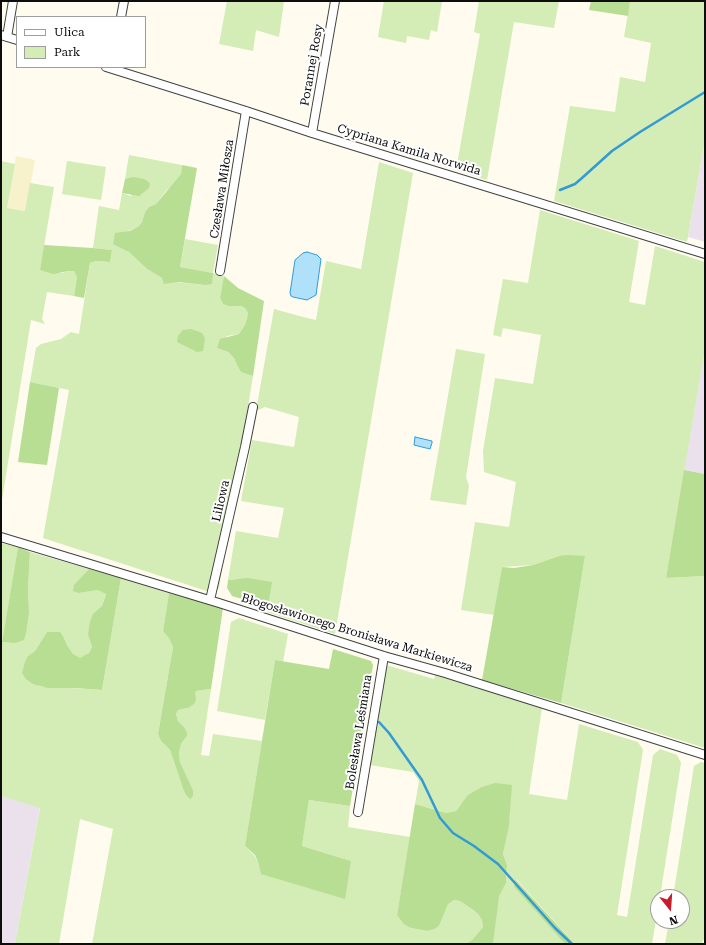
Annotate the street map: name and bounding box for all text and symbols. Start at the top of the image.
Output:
legend [16,16,146,68]
street label: Porannej Rosy [298,23,326,107]
text: Ulica [54,25,84,39]
text: Park [54,45,80,59]
street label: Cypriana Kamila Norwida [335,121,483,179]
street label: Czesława Miłosza [207,138,237,240]
street label: Liliowa [209,479,233,523]
street label: Błogosławionego Bronisława Markiewicza [240,591,474,675]
street label: Bolesława Leśmiana [343,674,375,790]
north arrow [650,889,690,929]
text: N [667,913,679,927]

